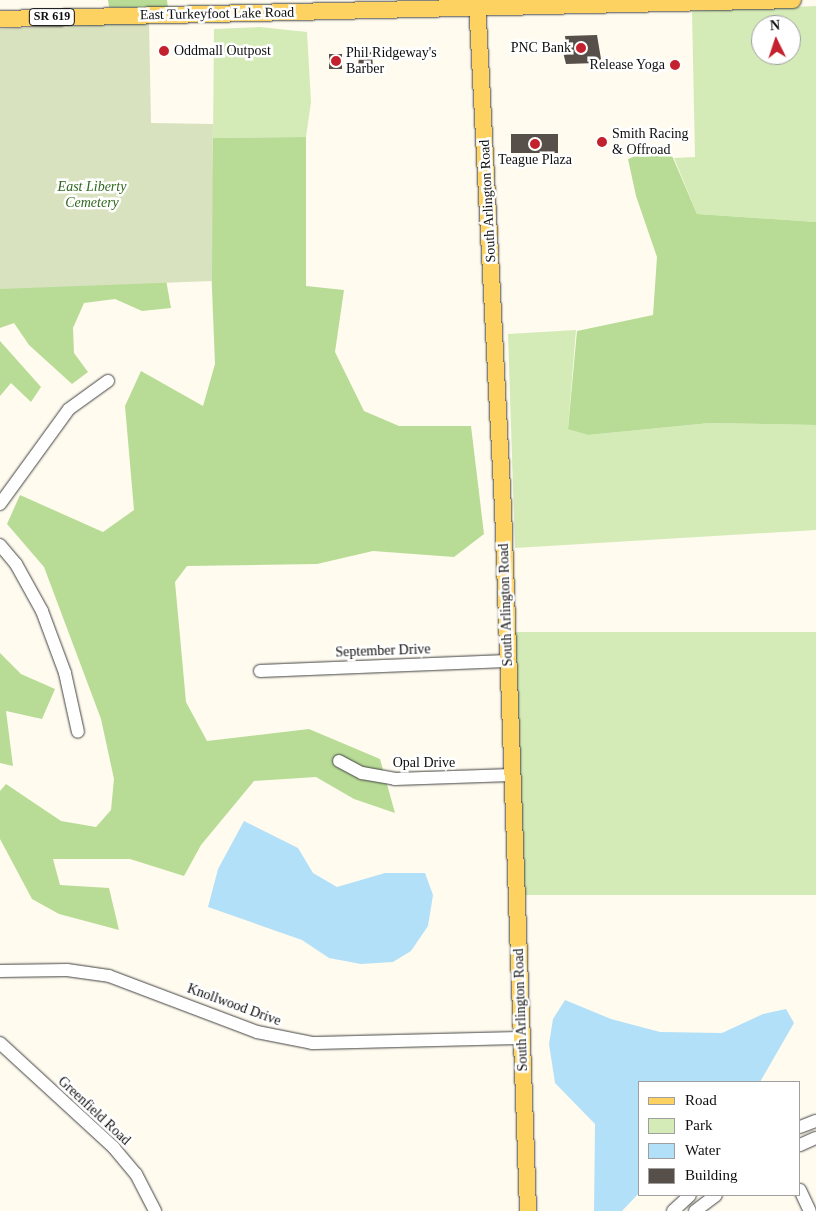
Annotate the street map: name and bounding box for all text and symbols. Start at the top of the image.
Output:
street label: East Turkeyfoot Lake Road [140,4,294,24]
road number: SR 619 [28,8,76,26]
north arrow [751,15,801,65]
text: N [769,18,781,33]
place label: PNC Bank [511,40,571,56]
marker: PNC Bank [575,42,587,54]
place label: Oddmall Outpost [174,43,271,59]
marker: Oddmall Outpost [158,45,170,57]
place label: Phil Ridgeway's Barber [346,45,437,78]
marker: Phil Ridgeway's Barber [330,55,342,67]
place label: Release Yoga [589,57,665,73]
marker: Release Yoga [669,59,681,71]
place label: Smith Racing & Offroad [612,126,689,158]
marker: Smith Racing & Offroad [596,136,608,148]
marker: Teague Plaza [529,138,541,150]
street label: South Arlington Road [476,139,500,263]
place label: Teague Plaza [498,152,572,168]
park label: East Liberty Cemetery [58,179,126,212]
street label: South Arlington Road [495,543,517,667]
street label: September Drive [335,641,431,661]
street label: Opal Drive [393,755,455,771]
street label: South Arlington Road [510,948,532,1072]
street label: Knollwood Drive [185,980,283,1030]
street label: Greenfield Road [54,1073,134,1149]
legend [638,1081,801,1196]
text: Road [685,1092,717,1108]
text: Park [685,1117,713,1133]
text: Water [685,1142,720,1158]
text: Building [685,1167,738,1183]

